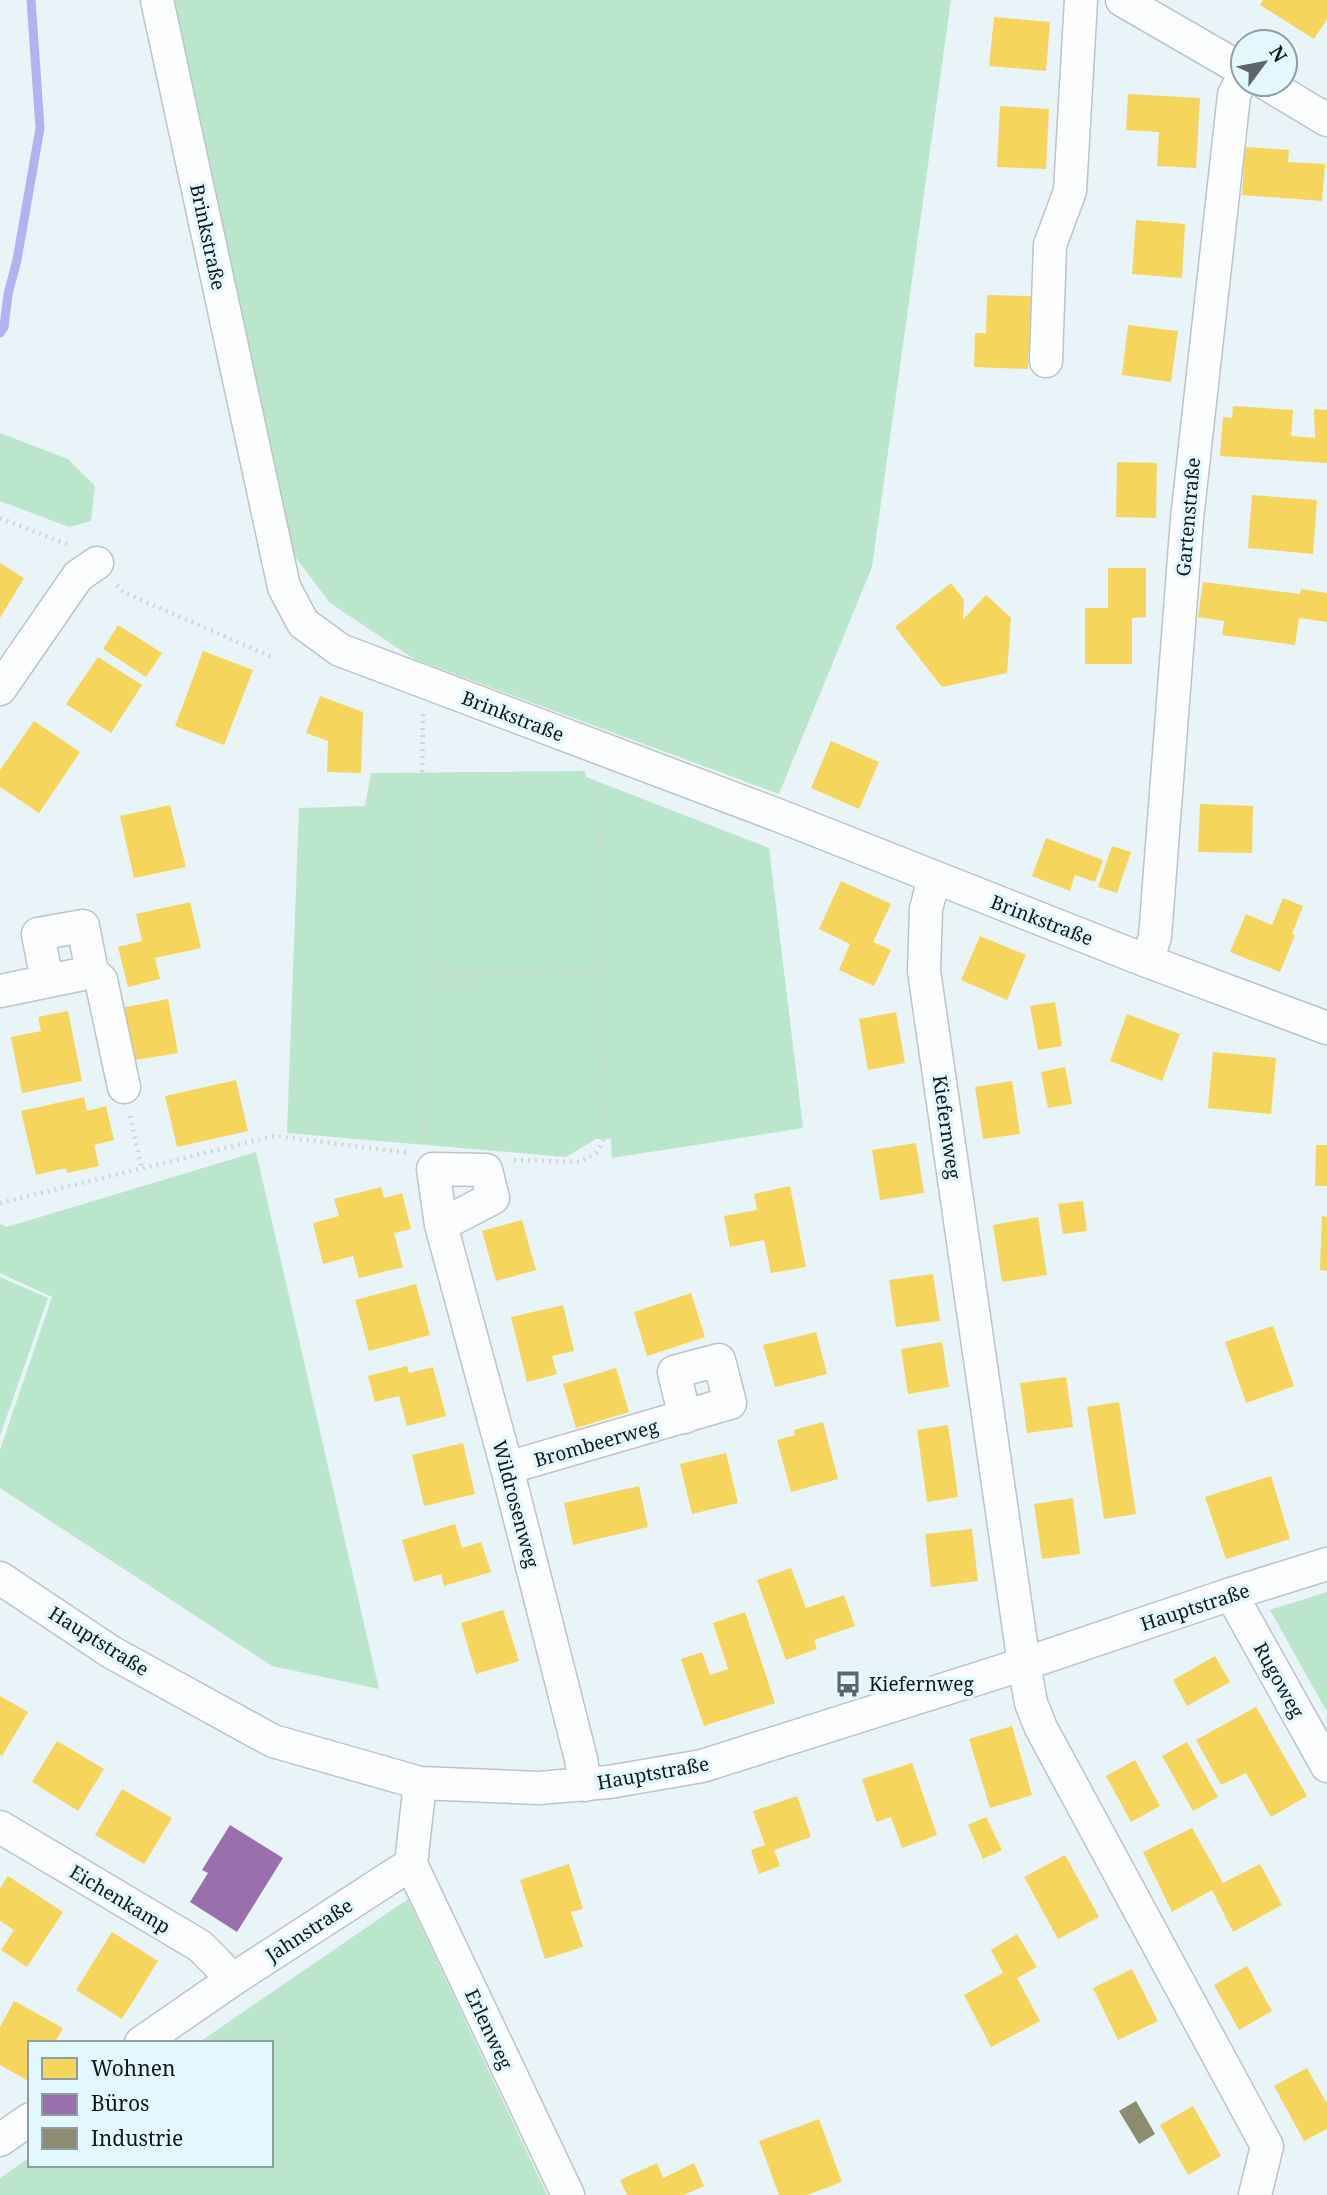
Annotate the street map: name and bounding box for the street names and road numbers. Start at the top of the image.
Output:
street label: Brinkstraße [184,182,232,292]
street label: Gartenstraße [1170,456,1206,578]
street label: Brinkstraße [458,685,568,747]
street label: Brinkstraße [987,889,1097,951]
street label: Kiefernweg [927,1073,967,1181]
street label: Brombeerweg [531,1413,661,1473]
street label: Wildrosenweg [486,1437,546,1571]
street label: Hauptstraße [1137,1577,1253,1637]
street label: Hauptstraße [44,1600,154,1682]
street label: Rugoweg [1248,1638,1310,1722]
street label: Hauptstraße [595,1750,711,1796]
street label: Eichenkamp [65,1859,175,1939]
street label: Jahnstraße [260,1892,358,1968]
street label: Erlenweg [459,1985,519,2073]

